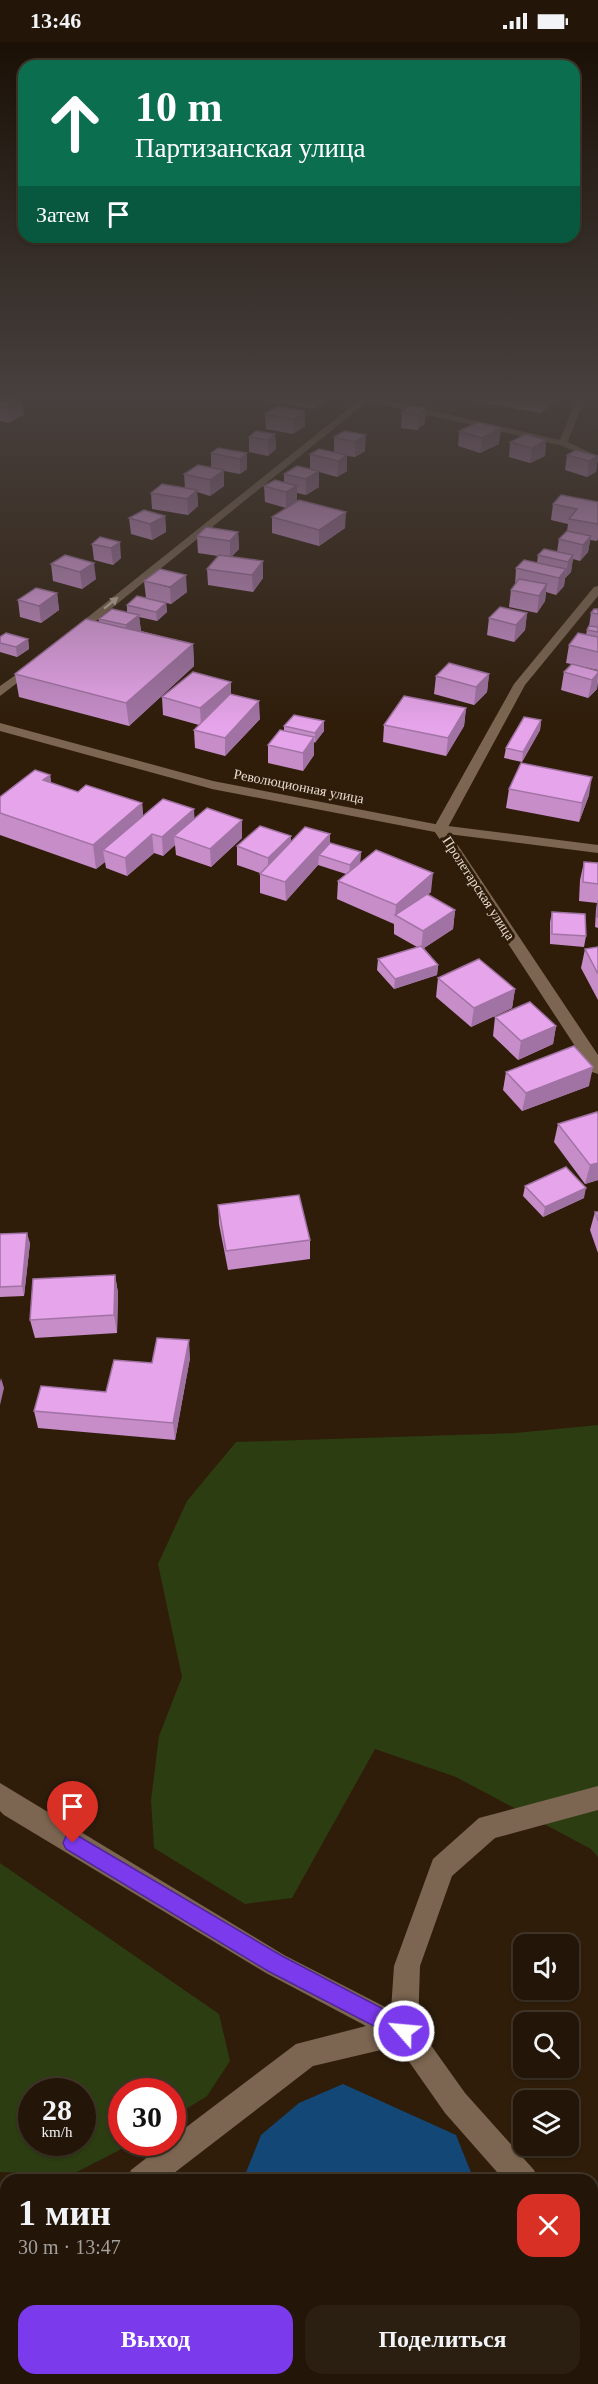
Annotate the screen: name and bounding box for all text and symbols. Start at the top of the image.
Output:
text: 13:46 [30,8,81,33]
icon: ahead [36,84,114,162]
text: 10 m [135,84,223,130]
text: Партизанская улица [135,133,366,163]
icon: arrive [102,198,135,231]
text: Затем [36,202,90,227]
one-way arrow [103,597,119,610]
street label: Революционная улица [233,767,366,807]
street label: Пролетарская улица [440,834,518,943]
pin [47,1781,98,1843]
icon: arrive [56,1790,89,1823]
map controls [513,1934,579,2156]
button: sound [513,1934,579,2000]
position arrow [372,1999,436,2063]
button: search [513,2012,579,2078]
speed limit sign: 30 [108,2078,186,2156]
button: layers [513,2090,579,2156]
text: 28 [42,2093,72,2126]
text: km/h [42,2124,72,2140]
text: 1 мин [18,2193,111,2233]
button: close [517,2194,580,2257]
text: 30 m · 13:47 [18,2236,121,2258]
button: Выход [18,2305,293,2374]
button: Поделиться [305,2305,580,2374]

